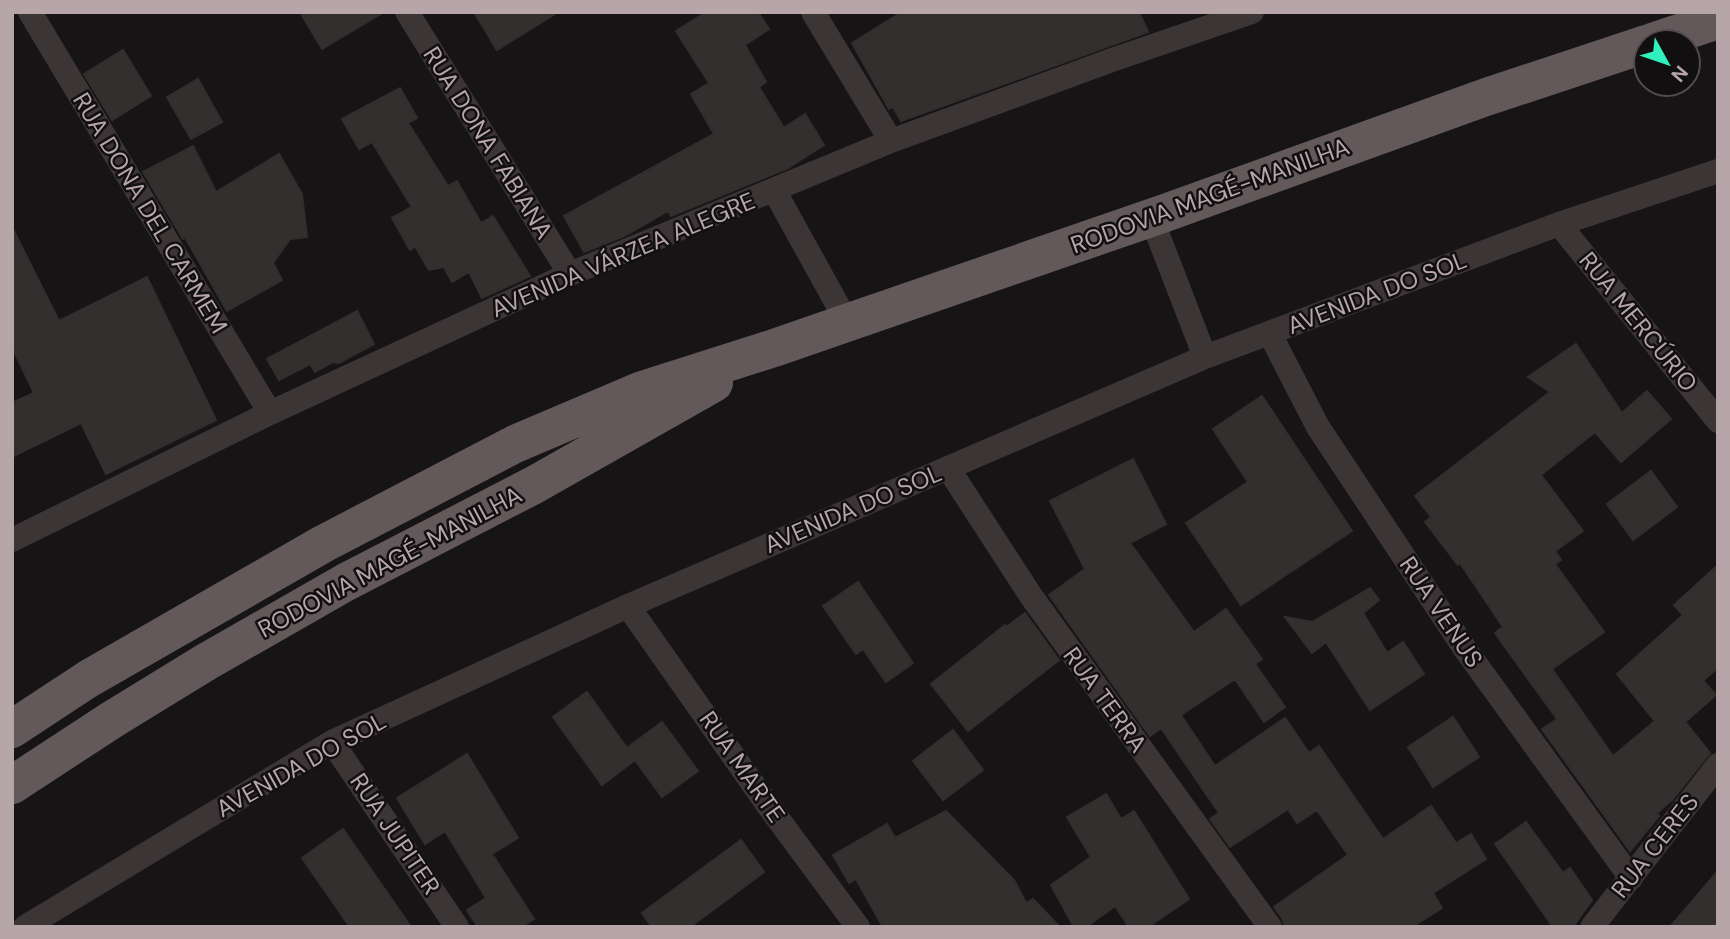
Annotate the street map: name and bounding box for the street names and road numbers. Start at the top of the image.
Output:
street label: RUA DONA FABIANA [417,41,560,245]
street label: RUA DONA DEL CARMEM [66,87,235,339]
street label: RODOVIA MAGÉ-MANILHA [1066,131,1354,260]
street label: AVENIDA VÁRZEA ALEGRE [486,185,760,324]
street label: AVENIDA DO SOL [1283,244,1471,341]
street label: RUA MERCÚRIO [1573,246,1704,398]
street label: AVENIDA DO SOL [759,457,946,560]
street label: RODOVIA MAGÉ-MANILHA [253,479,527,644]
street label: RUA VENUS [1393,550,1490,673]
street label: RUA TERRA [1057,641,1154,759]
street label: AVENIDA DO SOL [210,705,391,824]
street label: RUA MARTE [693,705,792,828]
street label: RUA JUPITER [343,767,447,900]
street label: RUA CERES [1604,787,1705,904]

